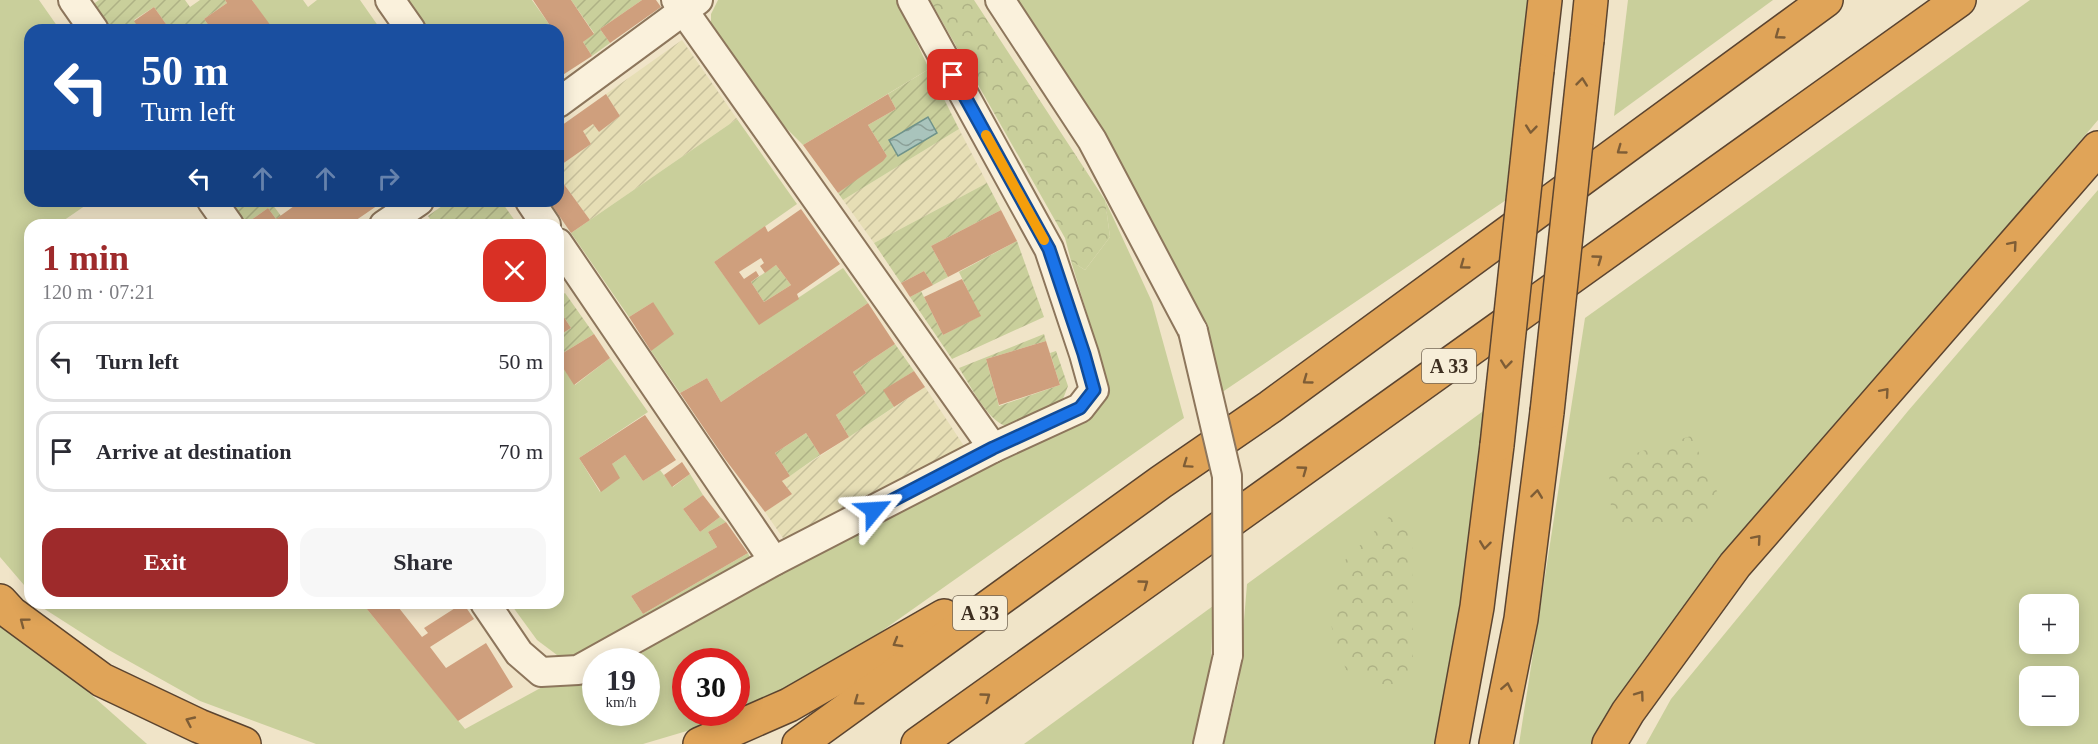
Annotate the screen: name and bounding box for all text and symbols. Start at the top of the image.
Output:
one-way arrow [1774,27,1785,38]
icon: left [42,48,120,126]
text: 50 m [141,48,229,94]
pin [927,49,978,100]
icon: arrive [936,58,969,91]
one-way arrow [1575,78,1588,87]
text: Turn left [141,97,235,127]
one-way arrow [1525,124,1538,133]
one-way arrow [1617,142,1628,153]
icon: left [183,162,216,195]
icon: ahead [246,162,279,195]
icon: ahead [309,162,342,195]
icon: right [372,162,405,195]
text: 1 min [42,238,129,278]
button: close [483,239,546,302]
one-way arrow [2006,241,2017,252]
one-way arrow [1591,255,1602,266]
one-way arrow [1459,258,1470,269]
text: 120 m · 07:21 [42,281,155,303]
icon: left [45,345,78,378]
text: Turn left [96,349,179,374]
text: 50 m [498,349,543,374]
road number: A 33 [1422,349,1476,383]
one-way arrow [1500,360,1513,369]
one-way arrow [1302,373,1313,384]
one-way arrow [1878,388,1889,399]
icon: arrive [45,435,78,468]
text: Arrive at destination [96,439,292,464]
text: 70 m [498,439,543,464]
one-way arrow [1183,457,1194,468]
one-way arrow [1296,466,1307,477]
position arrow [842,478,906,542]
one-way arrow [1530,489,1542,499]
button: Exit [42,528,288,597]
button: Share [300,528,546,597]
one-way arrow [1750,535,1761,546]
one-way arrow [1479,541,1491,550]
one-way arrow [1138,580,1149,591]
map controls [2019,594,2079,726]
button: + [2019,594,2079,654]
road number: A 33 [953,596,1007,630]
one-way arrow [19,618,30,629]
one-way arrow [893,636,904,648]
speed limit sign: 30 [672,648,750,726]
text: 19 [606,663,636,696]
button: − [2019,666,2079,726]
one-way arrow [1500,682,1513,692]
one-way arrow [1633,690,1644,701]
one-way arrow [979,693,990,704]
text: km/h [606,694,636,710]
one-way arrow [854,694,865,705]
one-way arrow [186,717,197,729]

